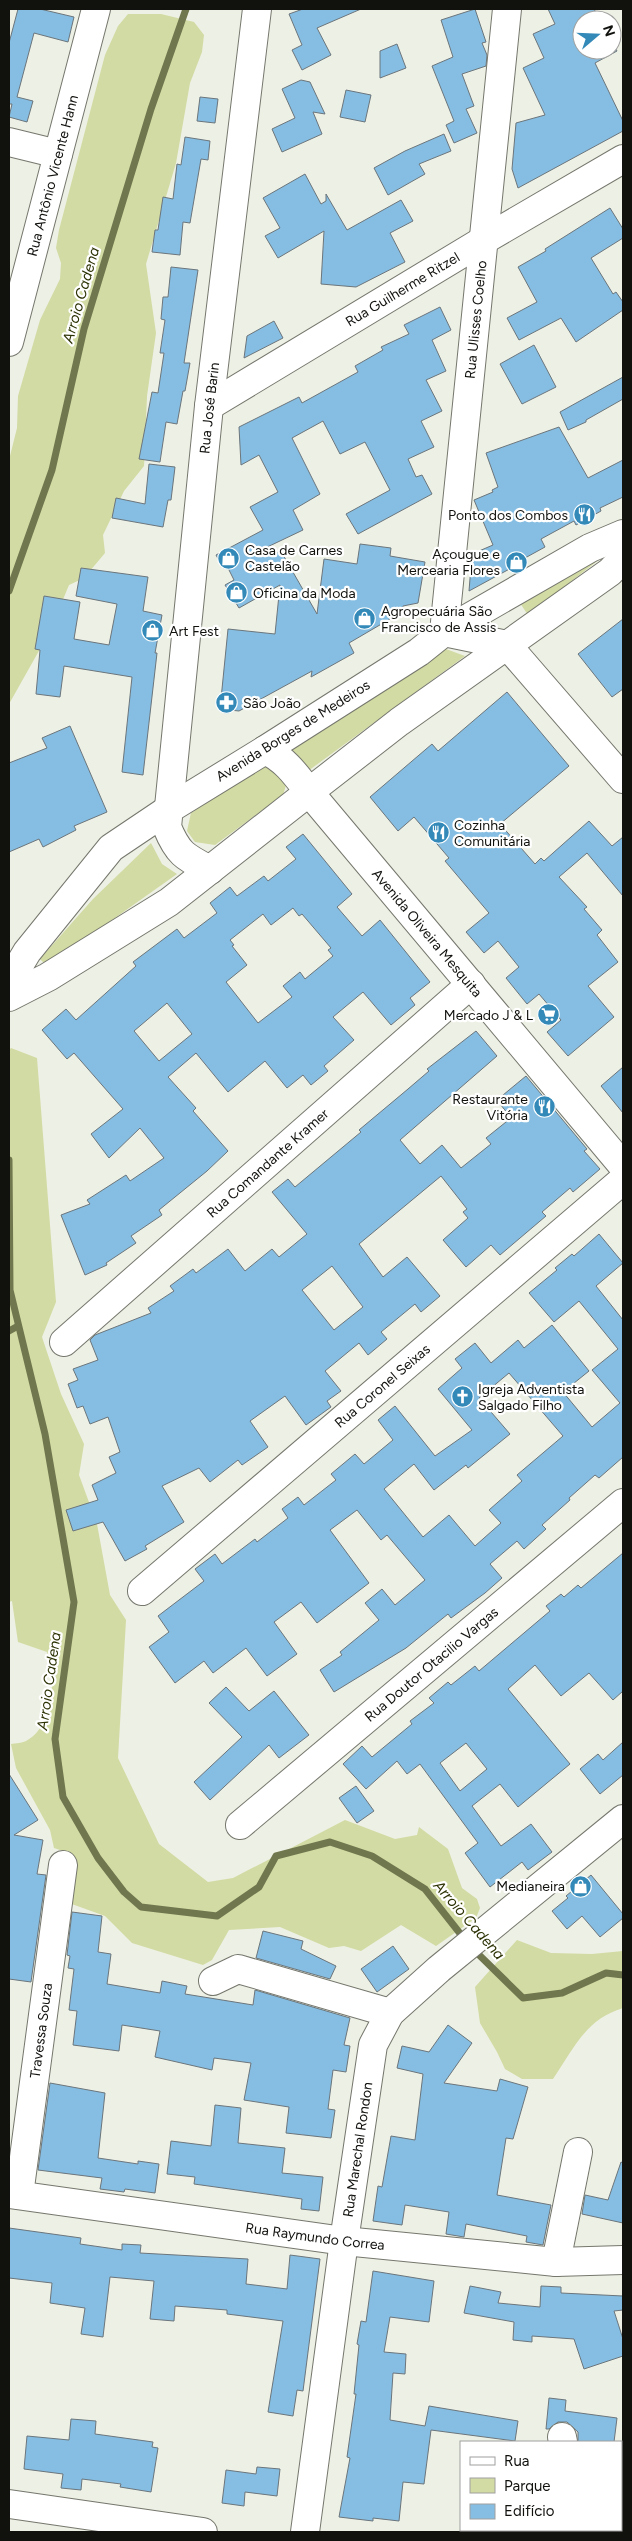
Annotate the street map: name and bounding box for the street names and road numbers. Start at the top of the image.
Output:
street label: Rua Antônio Vicente Hann [23,93,82,258]
street label: Rua Guilherme Ritzel [342,248,463,330]
street label: Rua Ulisses Coelho [461,260,490,380]
street label: Rua José Barin [196,361,223,454]
street label: Avenida Borges de Medeiros [213,677,373,785]
street label: Avenida Oliveira Mesquita [369,865,486,1000]
street label: Rua Comandante Kramer [203,1105,332,1221]
street label: Rua Coronel Seixas [331,1340,433,1431]
street label: Rua Doutor Otacilio Vargas [361,1603,502,1725]
street label: Travessa Souza [26,1982,56,2079]
street label: Rua Marechal Rondon [339,2081,376,2218]
street label: Rua Raymundo Correa [244,2219,385,2253]

